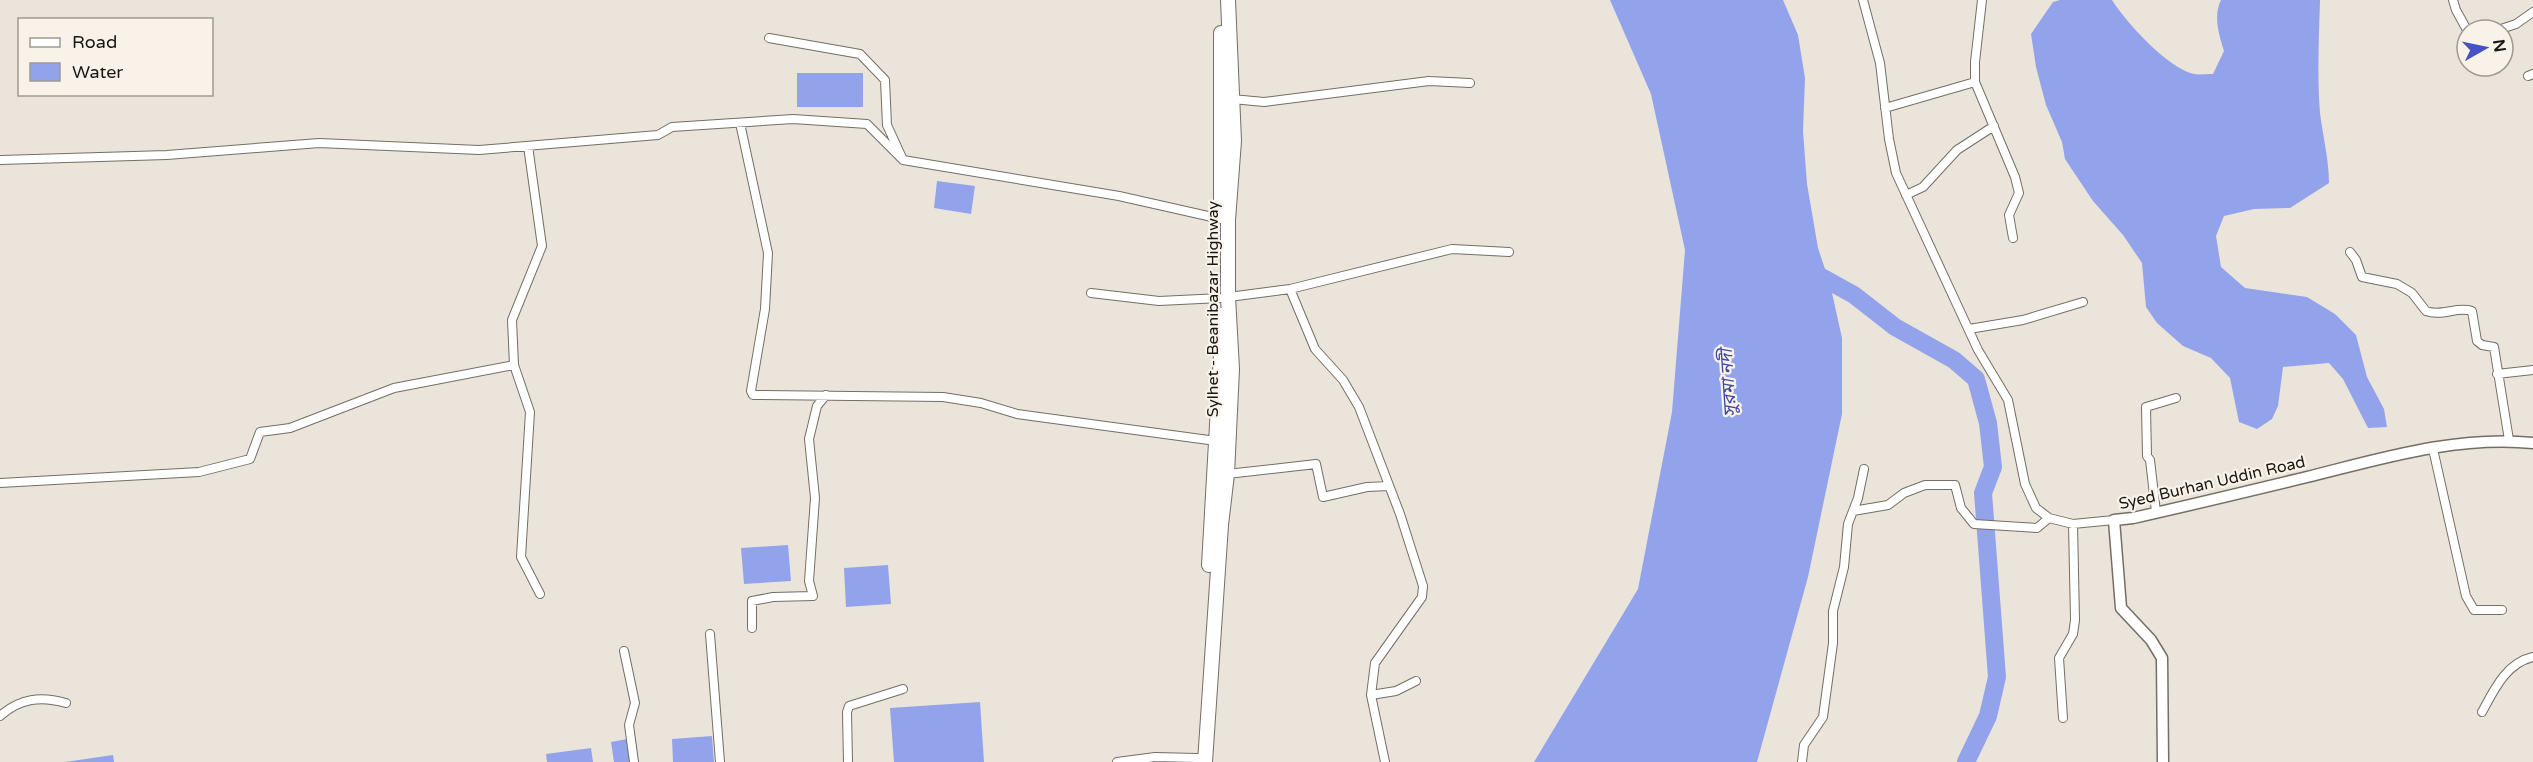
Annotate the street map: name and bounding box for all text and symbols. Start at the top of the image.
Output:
legend [18,18,213,96]
north arrow [2455,18,2515,78]
text: Road [72,31,117,53]
text: N [2488,38,2510,54]
text: Water [72,61,123,83]
street label: Sylhet - Beanibazar Highway [1203,200,1223,417]
water label: সুরমা নদী [1714,345,1741,418]
street label: Syed Burhan Uddin Road [2117,452,2307,514]

